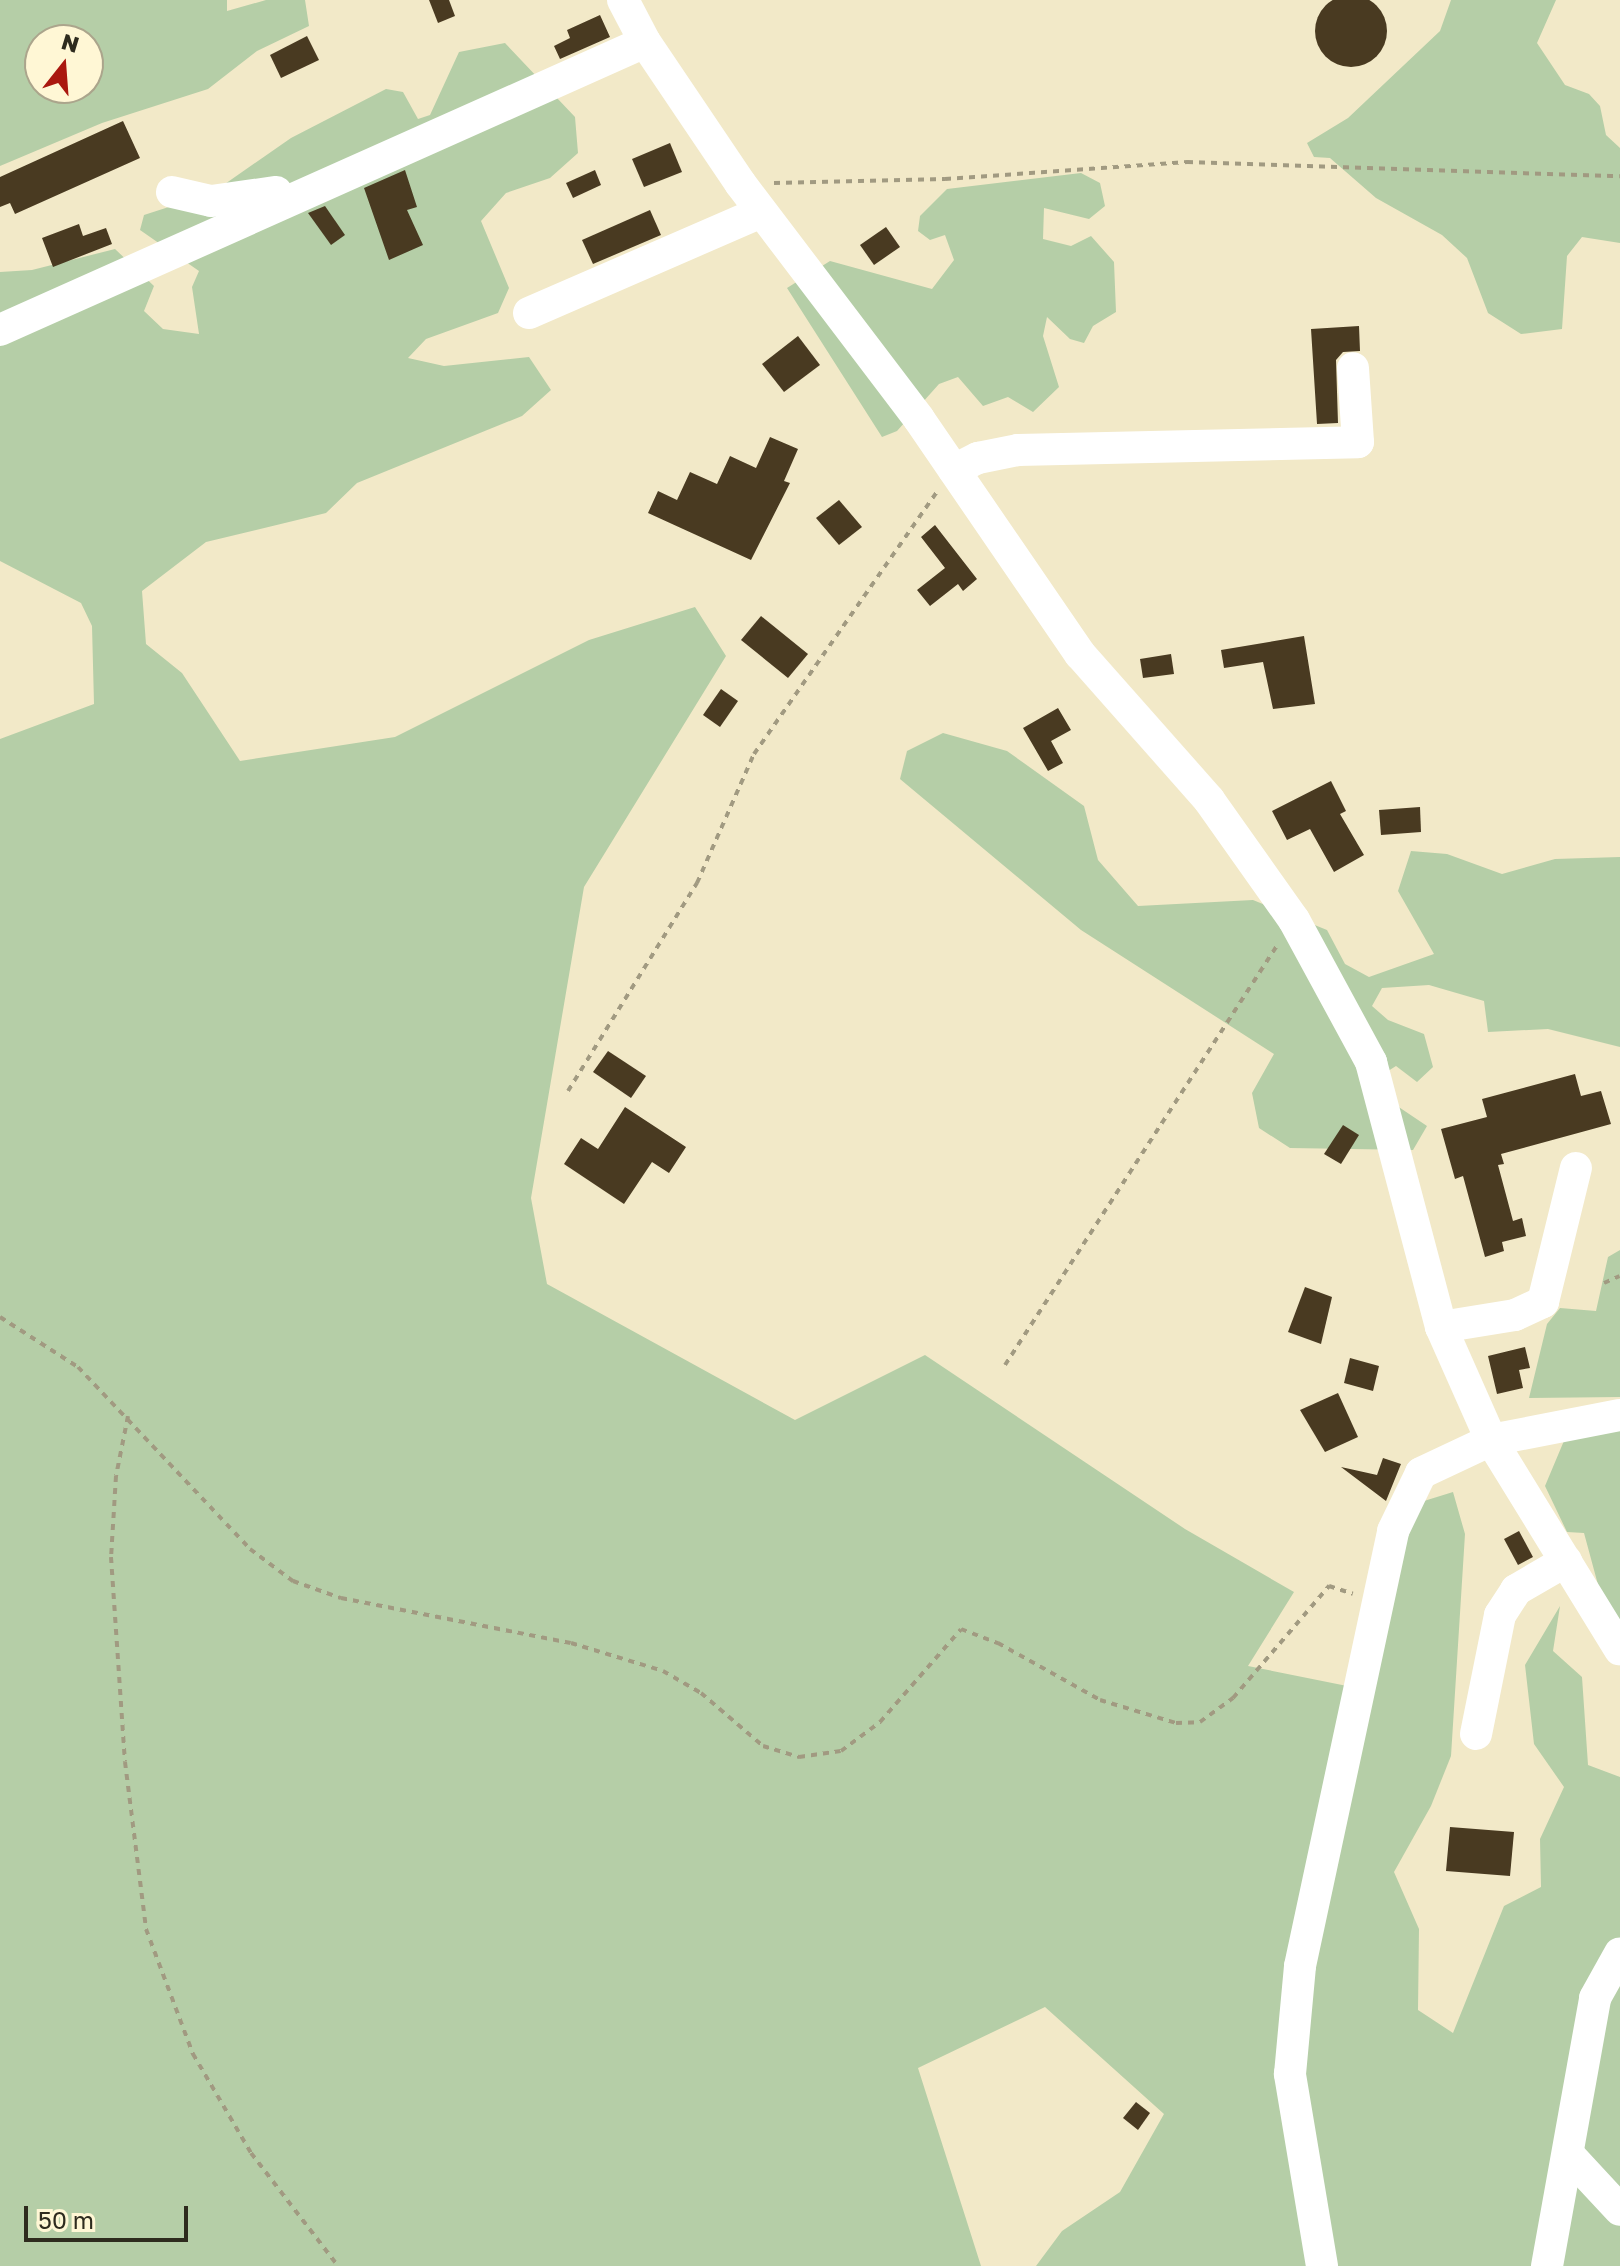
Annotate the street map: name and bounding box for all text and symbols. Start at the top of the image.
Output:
north arrow [24,24,104,104]
text: N [59,27,83,58]
scale bar [28,2190,192,2240]
text: 50 m [38,2205,94,2234]

